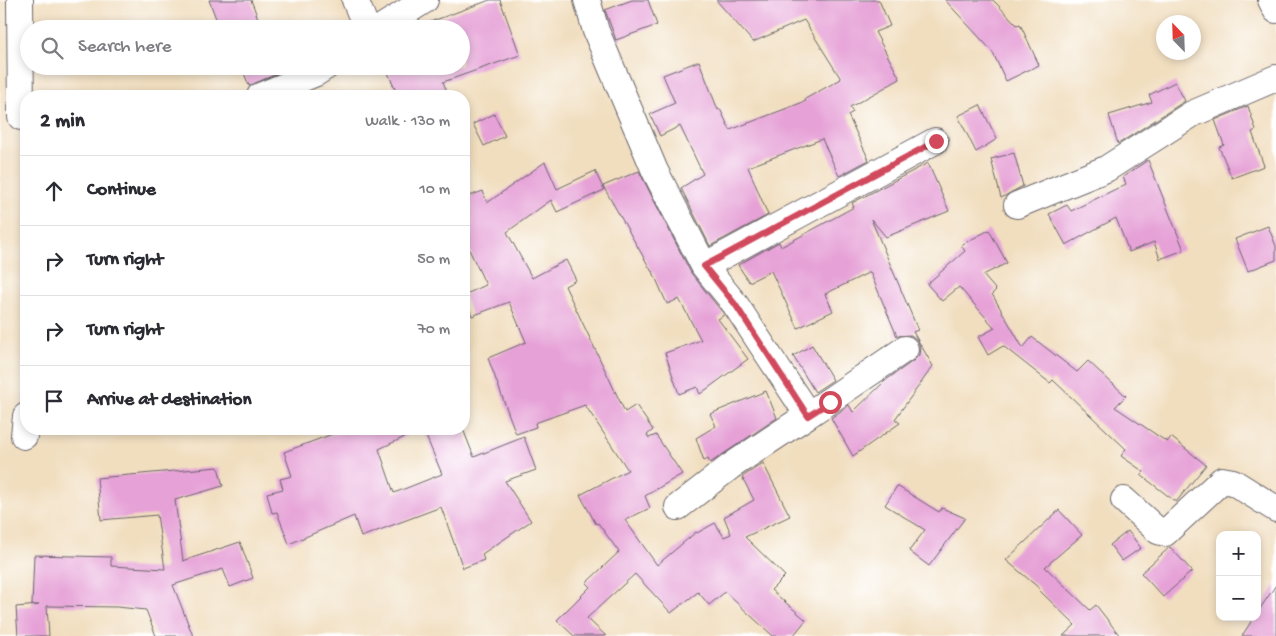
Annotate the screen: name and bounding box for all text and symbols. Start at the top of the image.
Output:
north arrow [1156,15,1201,60]
search box [20,20,470,75]
icon: search [38,34,66,62]
text: Search here [78,36,172,59]
text: 2 min [40,110,85,135]
text: Walk · 130 m [365,113,450,132]
route end [925,130,948,153]
icon: ahead [40,177,68,205]
text: Continue [87,179,156,202]
text: 10 m [419,181,450,200]
icon: right [40,247,68,275]
text: Turn right [87,249,163,272]
text: 50 m [417,251,450,270]
icon: right [40,317,68,345]
text: Turn right [87,319,163,342]
text: 70 m [417,321,450,340]
icon: arrive [40,387,68,415]
text: Arrive at destination [87,389,251,412]
route start [819,391,842,414]
map controls [1216,531,1261,621]
button: + [1216,531,1261,576]
button: − [1216,576,1261,621]

